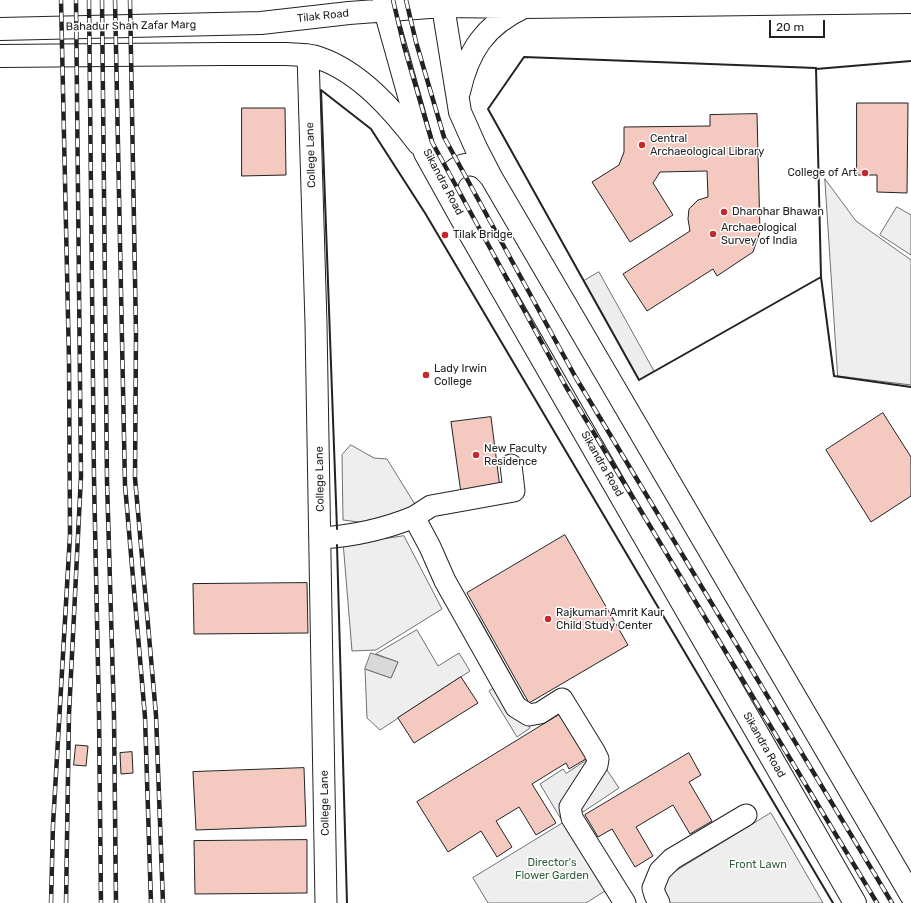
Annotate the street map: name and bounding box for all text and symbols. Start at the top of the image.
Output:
street label: Tilak Road [296,7,350,25]
scale bar [771,12,827,38]
street label: Bahadur Shah Zafar Marg [66,18,196,34]
text: 20 m [776,20,804,34]
street label: College Lane [303,122,319,188]
place label: Central Archaeological Library [650,132,764,158]
marker: Central Archaeological Library [637,140,647,150]
street label: Sikandra Road [420,147,466,217]
place label: College of Art [787,166,857,180]
marker: College of Art [860,168,870,178]
place label: Dharohar Bhawan [732,205,824,219]
marker: Dharohar Bhawan [719,207,729,217]
place label: Archaeological Survey of India [721,221,797,247]
place label: Tilak Bridge [453,228,513,242]
marker: Archaeological Survey of India [708,229,718,239]
marker: Tilak Bridge [440,230,450,240]
place label: Lady Irwin College [434,362,487,388]
marker: Lady Irwin College [421,370,431,380]
street label: Sikandra Road [578,429,626,499]
place label: New Faculty Residence [484,442,547,468]
street label: College Lane [313,446,327,512]
marker: New Faculty Residence [471,450,481,460]
place label: Rajkumari Amrit Kaur Child Study Center [556,606,664,632]
marker: Rajkumari Amrit Kaur Child Study Center [543,614,553,624]
street label: Sikandra Road [740,710,788,780]
street label: College Lane [318,770,332,836]
park label: Director's Flower Garden [515,856,589,882]
park label: Front Lawn [729,858,787,872]

